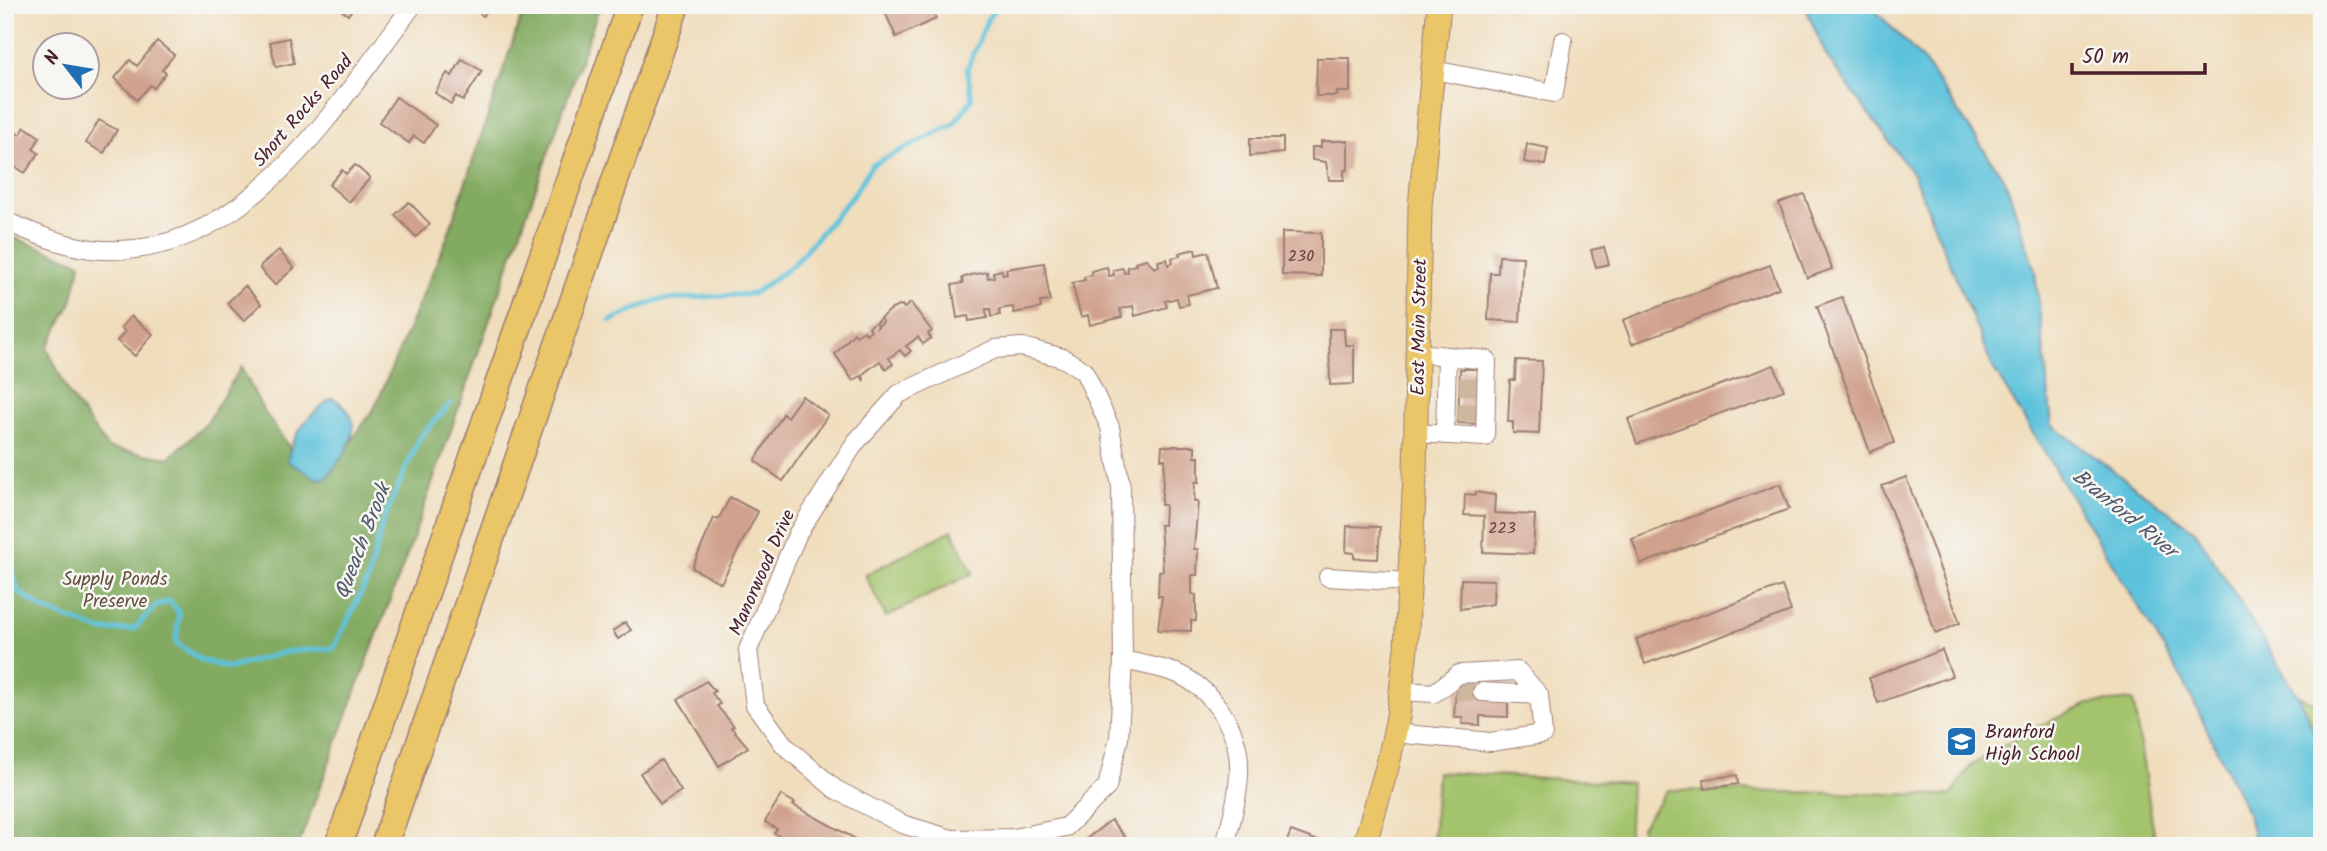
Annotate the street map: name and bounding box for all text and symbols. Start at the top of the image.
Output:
north arrow [32,32,102,102]
scale bar [2072,32,2204,76]
text: 50 m [2082,41,2129,74]
text: N [37,45,69,71]
street label: Short Rocks Road [246,48,361,174]
house number: 230 [1288,244,1314,269]
street label: East Main Street [1404,257,1436,396]
water label: Branford River [2064,461,2187,570]
water label: Queach Brook [326,476,402,604]
street label: Manorwood Drive [722,504,804,641]
house number: 223 [1488,516,1516,541]
park label: Supply Ponds Preserve [62,565,168,617]
place label: Branford High School [1985,718,2080,770]
school or university icon: Branford High School [1945,725,1979,759]

